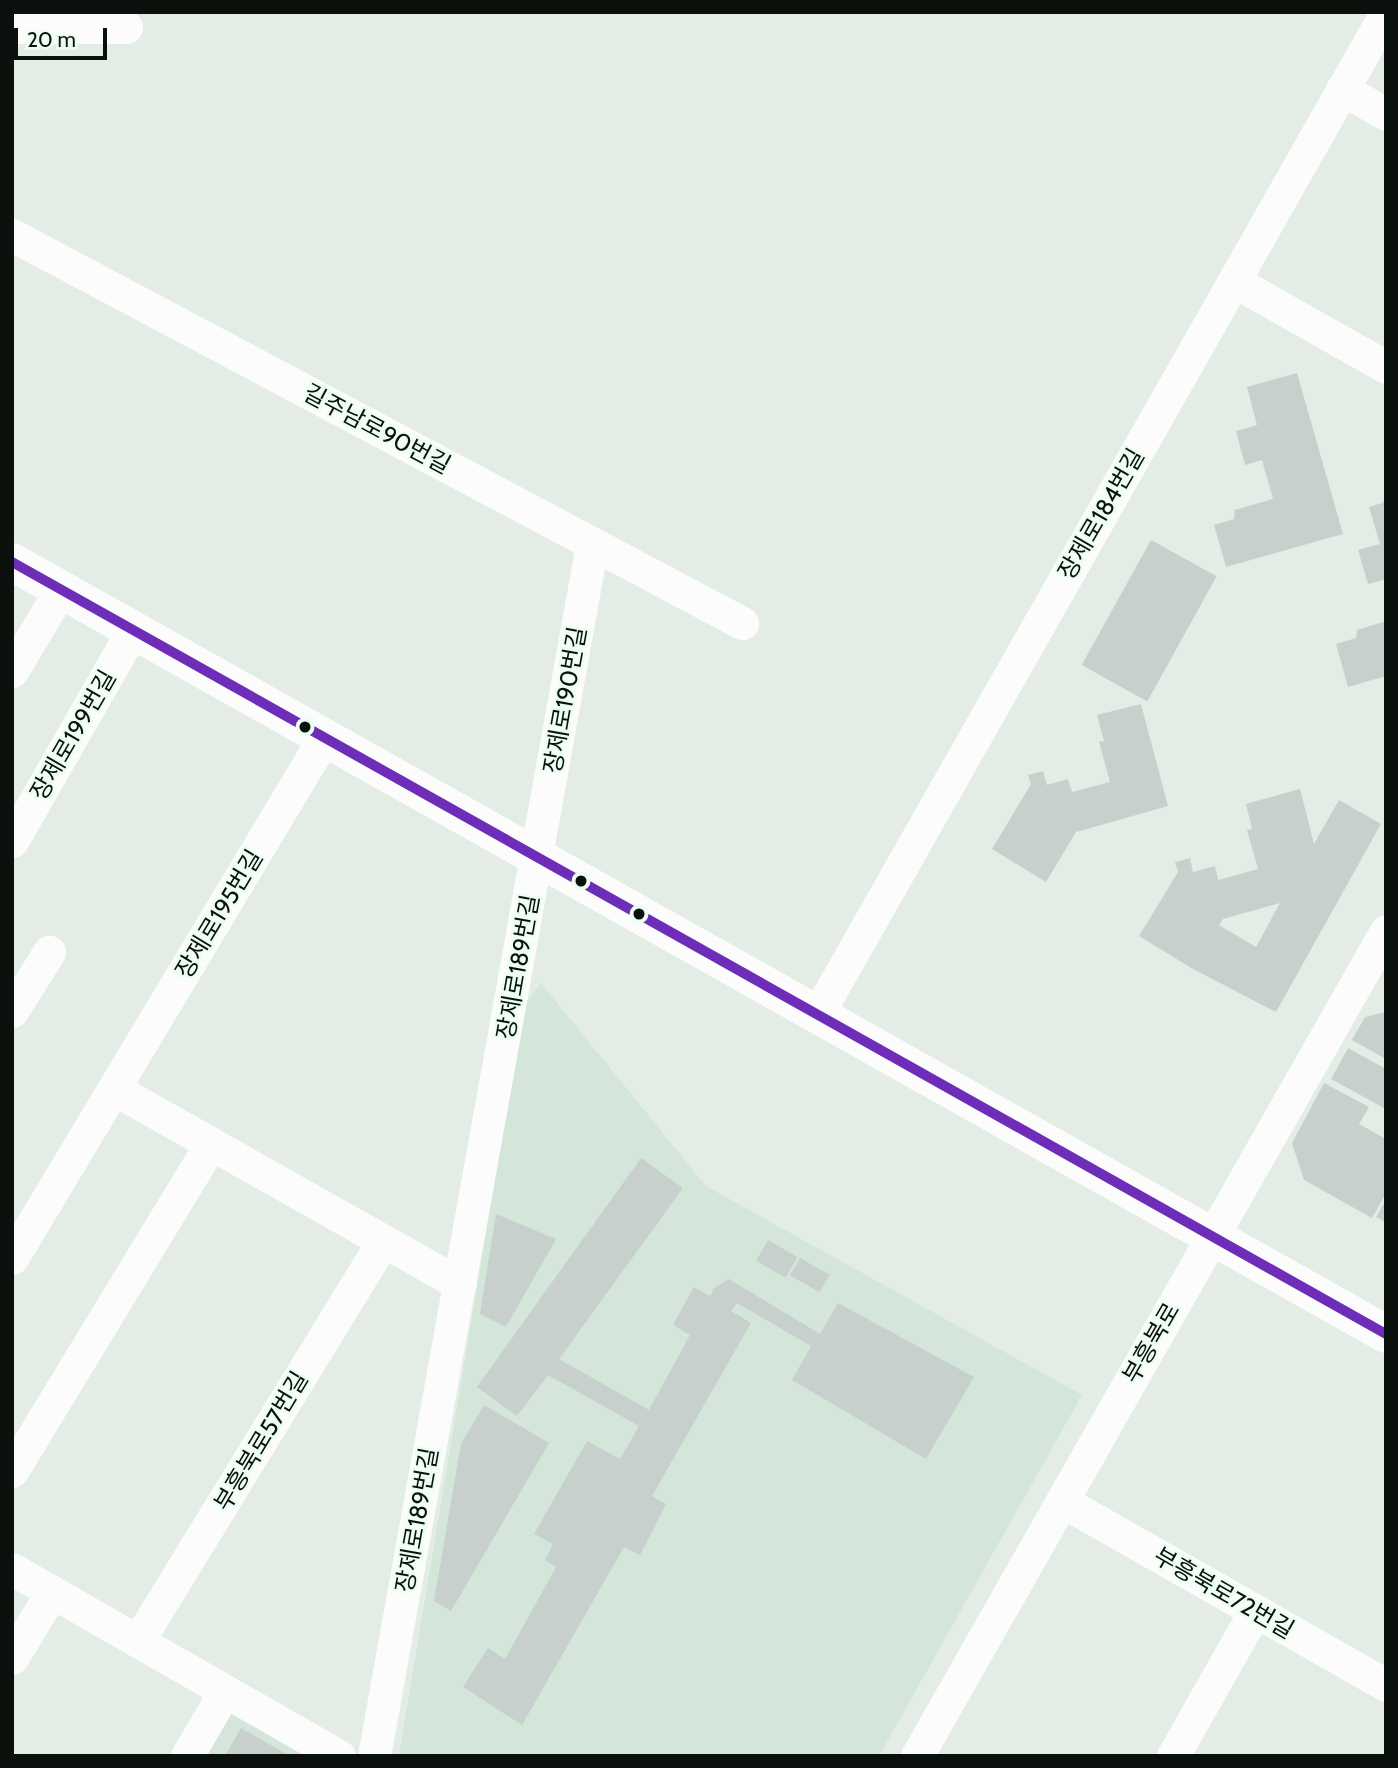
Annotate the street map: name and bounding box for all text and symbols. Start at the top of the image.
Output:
scale bar [18,14,110,58]
text: 20 m [27,27,76,52]
street label: 길주남로90번길 [298,378,456,480]
street label: 장제로184번길 [1052,443,1150,585]
street label: 장제로190번길 [538,624,592,776]
street label: 장제로199번길 [24,665,122,805]
unlabelled marker [298,720,312,734]
street label: 장제로195번길 [169,845,269,983]
unlabelled marker [574,874,588,888]
street label: 장제로189번길 [491,892,545,1042]
unlabelled marker [632,907,646,921]
street label: 부흥북로 [1116,1298,1186,1388]
street label: 부흥북로57번길 [208,1366,314,1516]
street label: 장제로189번길 [390,1445,444,1595]
street label: 부흥북로72번길 [1149,1541,1299,1645]

